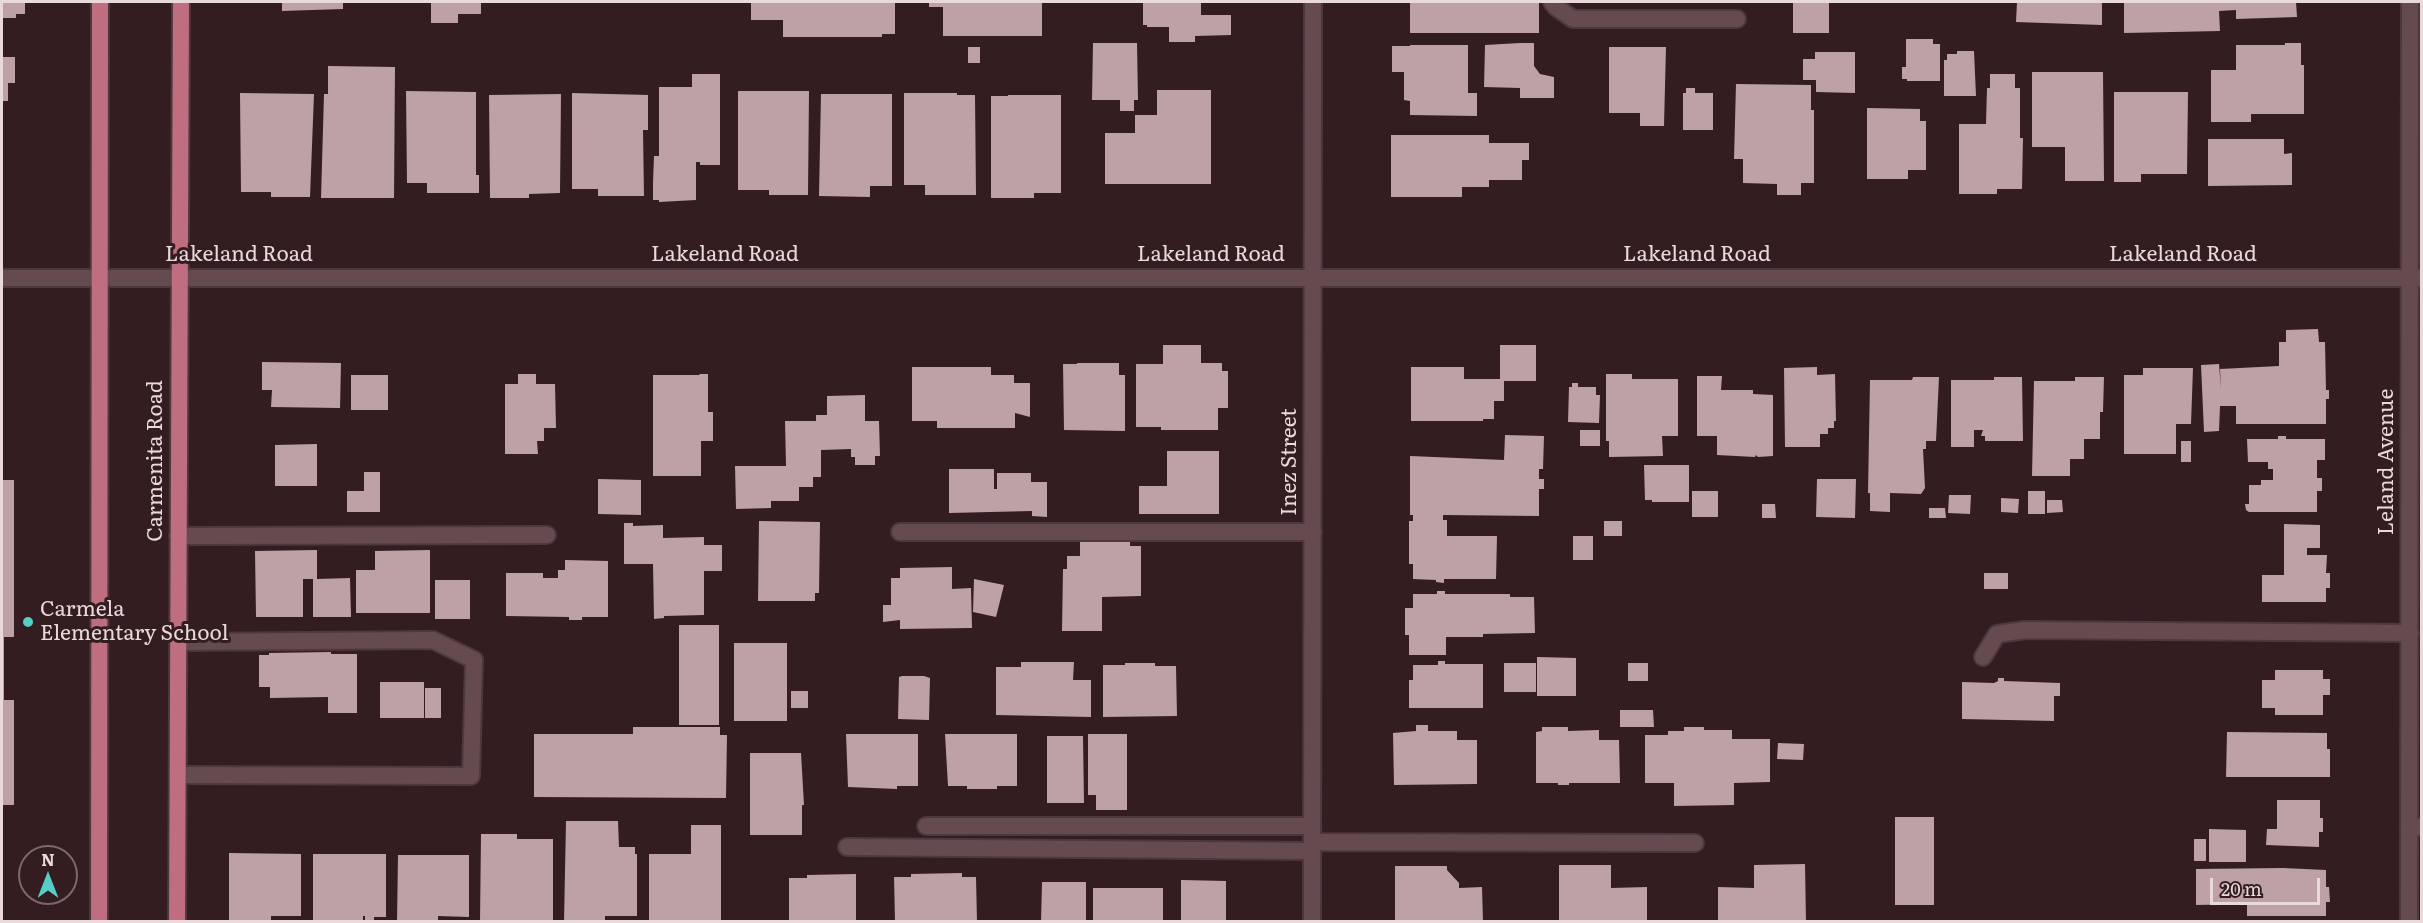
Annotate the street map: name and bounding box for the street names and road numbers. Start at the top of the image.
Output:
street label: Lakeland Road [165,242,313,268]
street label: Lakeland Road [651,242,799,268]
street label: Lakeland Road [1137,242,1285,268]
street label: Lakeland Road [1623,242,1771,268]
street label: Lakeland Road [2109,242,2257,268]
street label: Carmenita Road [143,380,169,542]
street label: Leland Avenue [2374,389,2400,535]
street label: Inez Street [1277,408,1303,516]

